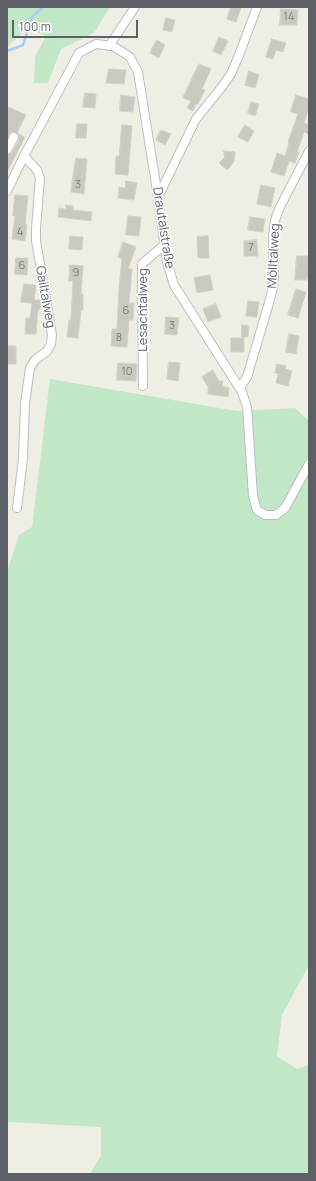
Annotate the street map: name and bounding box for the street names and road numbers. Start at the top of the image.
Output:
street label: Drautalstraße [149,186,177,270]
street label: Mölltalweg [265,223,283,289]
street label: Gailtalweg [32,265,58,329]
street label: Lesachtalweg [135,268,151,352]

